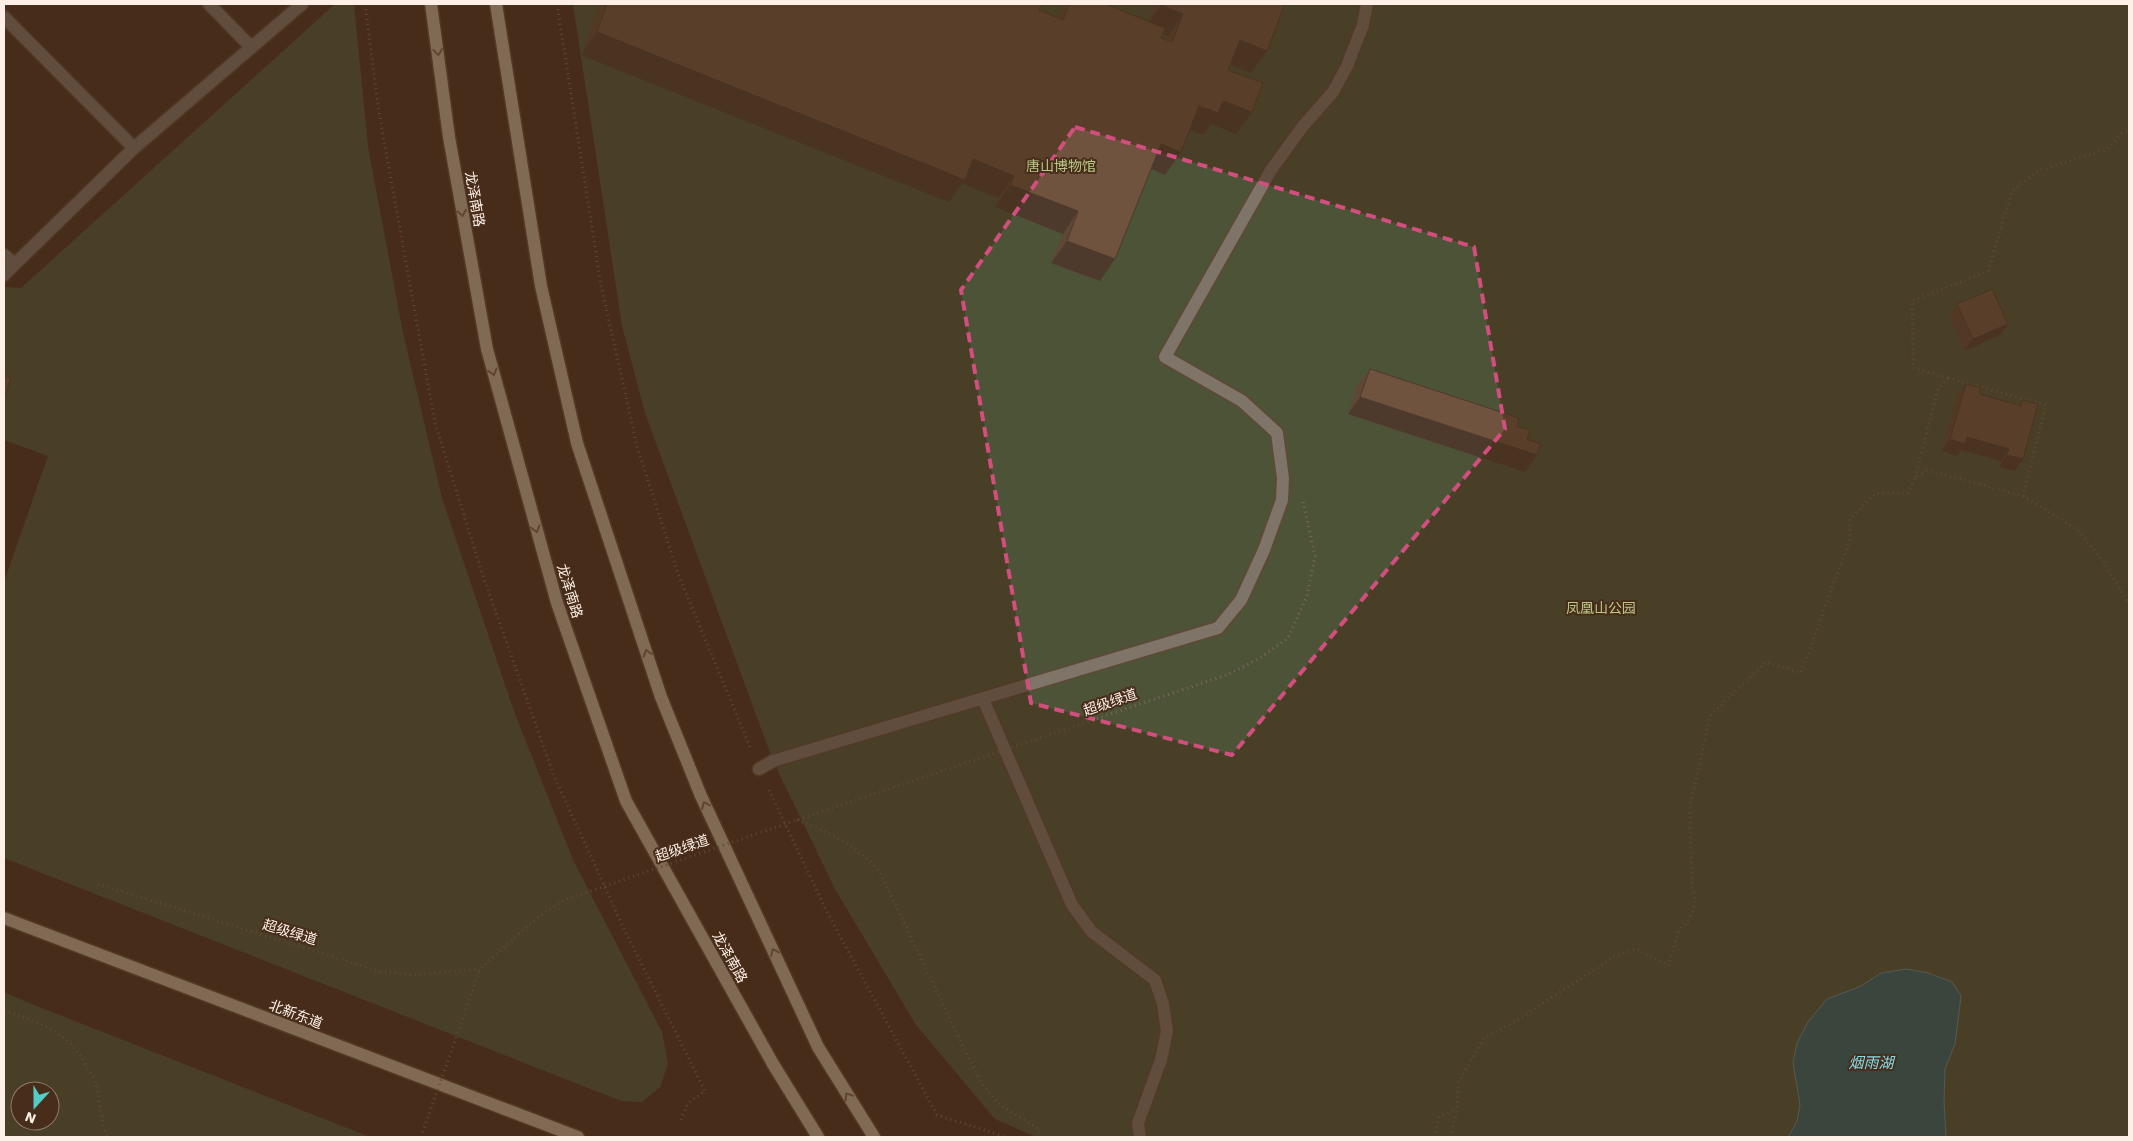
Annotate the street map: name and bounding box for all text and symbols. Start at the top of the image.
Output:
one-way arrow [432,48,443,56]
park label: 唐山博物馆 [1026,158,1096,174]
street label: 龙泽南路 [462,170,488,228]
one-way arrow [457,208,467,217]
one-way arrow [488,368,498,376]
one-way arrow [531,524,541,532]
street label: 龙泽南路 [554,562,586,620]
park label: 凤凰山公园 [1566,600,1636,616]
one-way arrow [643,649,653,658]
street label: 超级绿道 [1081,685,1139,719]
one-way arrow [701,801,711,810]
street label: 超级绿道 [653,831,711,865]
street label: 超级绿道 [261,916,319,948]
street label: 龙泽南路 [709,929,751,985]
one-way arrow [769,948,780,957]
street label: 北新东道 [267,996,325,1032]
water label: 烟雨湖 [1848,1054,1895,1072]
north arrow [10,1081,60,1131]
one-way arrow [845,1092,855,1101]
text: N [23,1109,38,1127]

